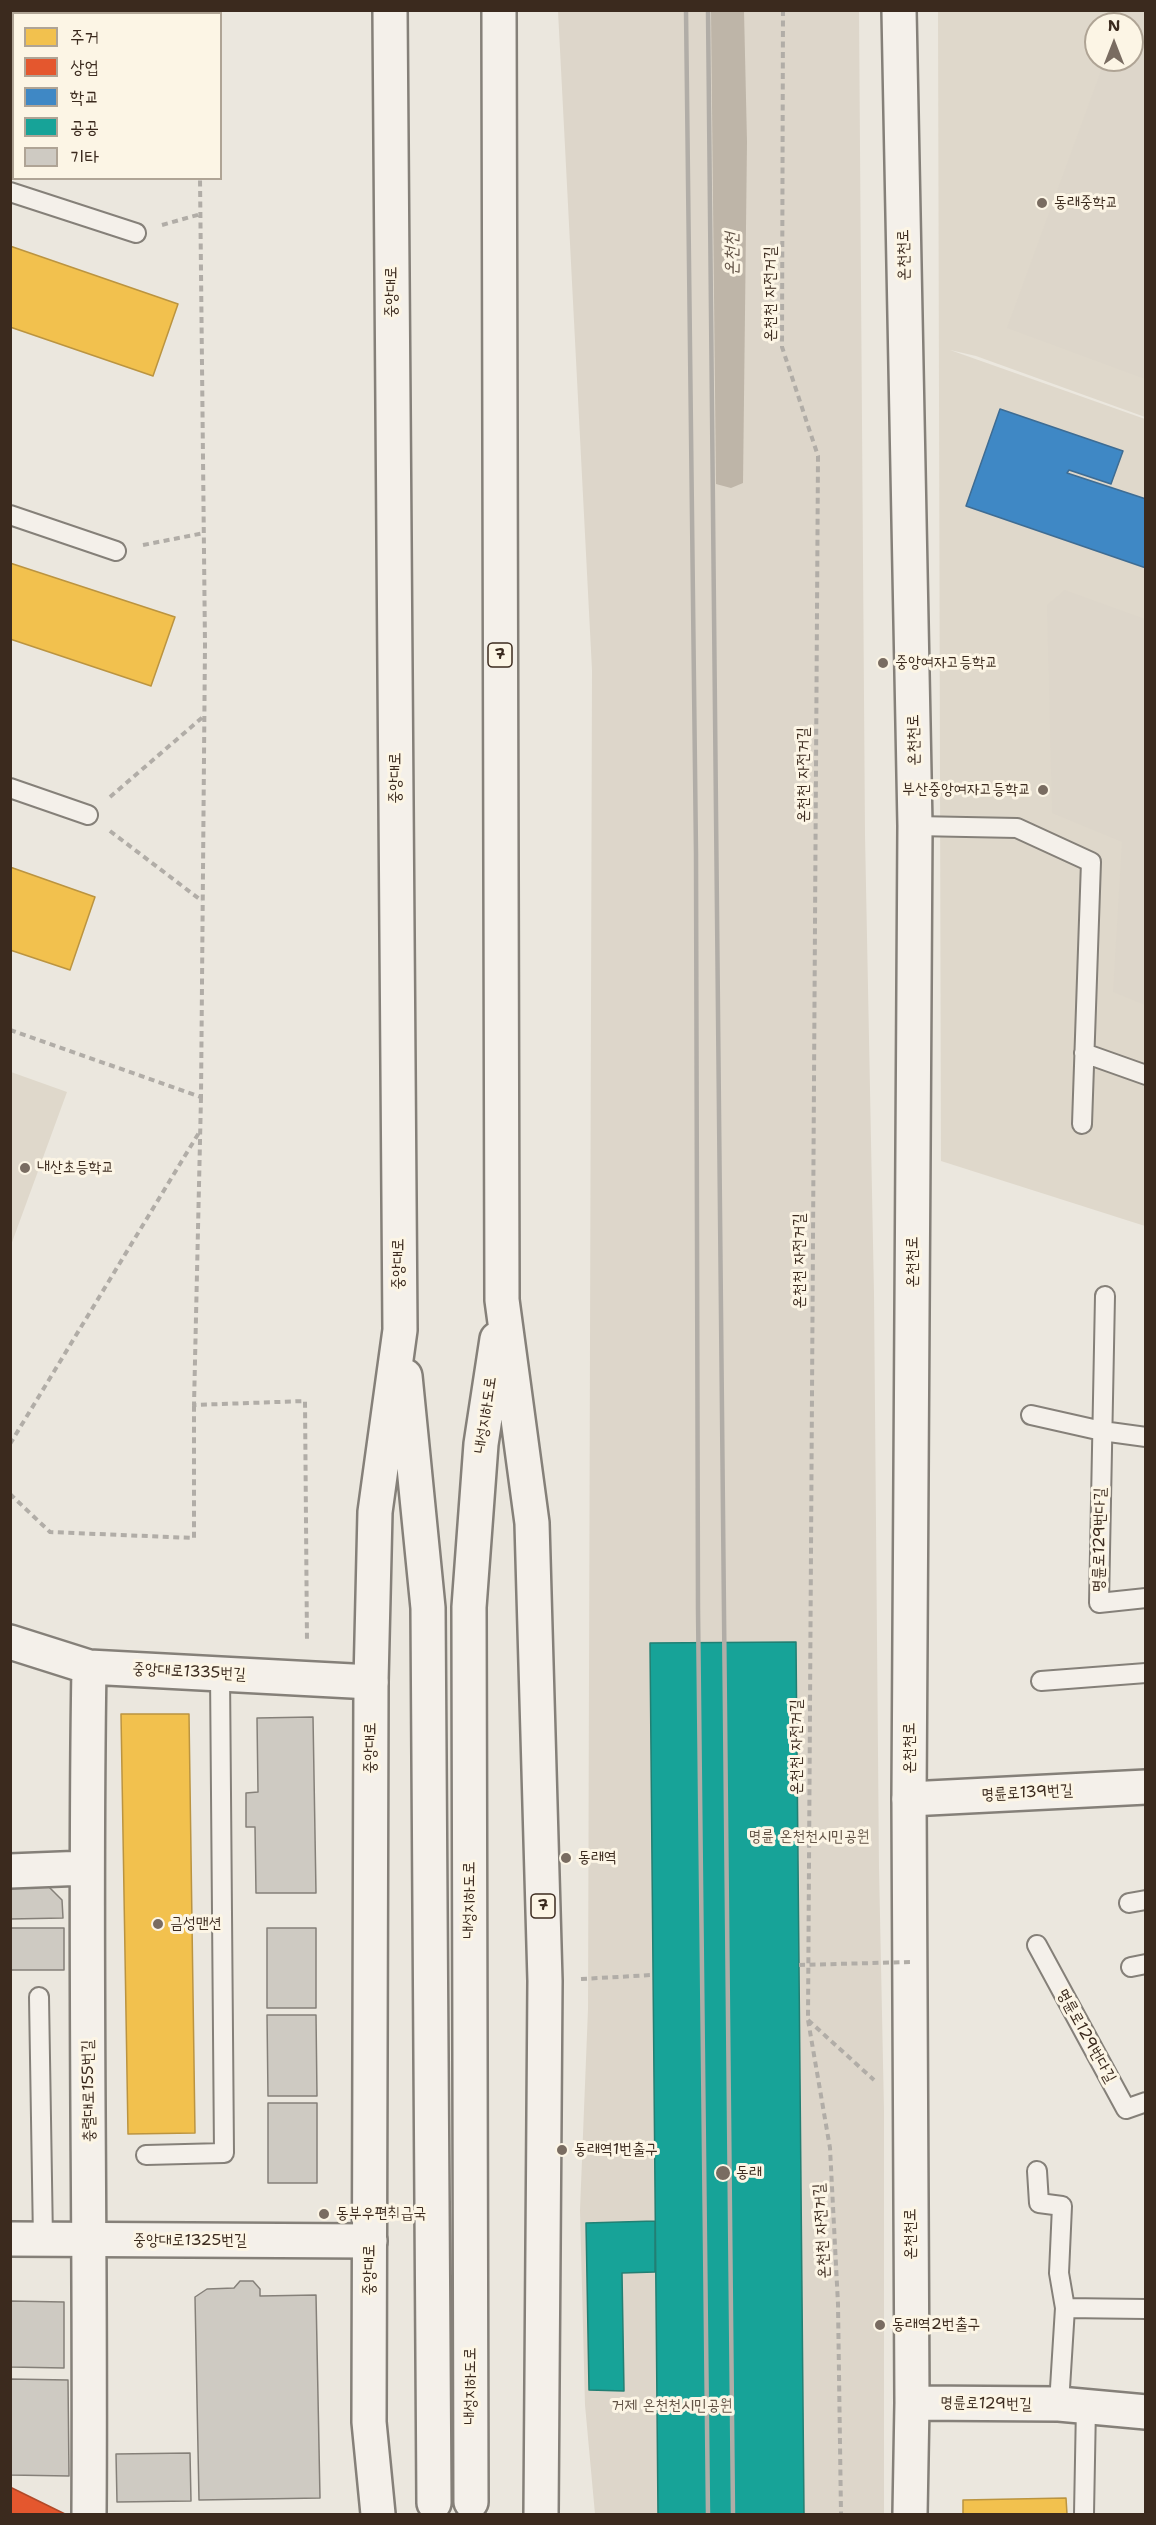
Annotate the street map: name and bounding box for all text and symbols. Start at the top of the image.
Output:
legend [12,12,222,180]
north arrow [1084,12,1144,72]
text: N [1108,15,1120,36]
text: 주거 [70,25,99,49]
text: 상업 [70,55,99,79]
text: 학교 [70,85,99,109]
text: 공공 [70,115,99,139]
text: 기타 [70,145,99,169]
place label: 동래중학교 [1054,193,1118,213]
marker: 동래중학교 [1035,196,1049,210]
street label: 온천천로 [894,229,914,281]
water label: 온천천 [721,232,743,276]
street label: 온천천 자전거길 [761,246,781,342]
street label: 중앙대로 [382,266,402,318]
road number: 7 [488,643,512,667]
place label: 중앙여자고등학교 [895,653,998,673]
marker: 중앙여자고등학교 [876,656,890,670]
street label: 온천천로 [904,714,924,766]
street label: 온천천 자전거길 [794,727,814,823]
street label: 중앙대로 [386,752,406,804]
place label: 부산중앙여자고등학교 [902,780,1031,800]
marker: 부산중앙여자고등학교 [1036,783,1050,797]
place label: 내산초등학교 [37,1158,114,1178]
marker: 내산초등학교 [18,1161,32,1175]
street label: 온천천 자전거길 [790,1213,810,1309]
street label: 온천천로 [903,1236,923,1288]
street label: 중앙대로 [389,1238,409,1290]
street label: 내성지하도로 [471,1375,501,1455]
street label: 명륜로129번다길 [1089,1488,1111,1592]
street label: 중앙대로1335번길 [132,1659,246,1685]
street label: 온천천 자전거길 [787,1699,807,1795]
street label: 중앙대로 [361,1722,381,1774]
street label: 온천천로 [900,1722,920,1774]
street label: 명륜로139번길 [981,1781,1073,1805]
park label: 명륜 온천천시민공원 [748,1827,870,1847]
place label: 동래역 [578,1848,617,1868]
marker: 동래역 [559,1851,573,1865]
street label: 내성지하도로 [460,1861,480,1939]
road number: 7 [531,1894,555,1918]
place label: 금성맨션 [170,1914,222,1934]
marker: 금성맨션 [151,1917,165,1931]
street label: 명륜로129번다길 [1052,1986,1120,2086]
street label: 충렬대로155번길 [79,2039,99,2143]
place label: 동래역1번출구 [574,2140,658,2160]
marker: 동래역1번출구 [555,2143,569,2157]
place label: 동래 [736,2163,762,2183]
marker: 동래 [714,2164,732,2182]
street label: 온천천 자전거길 [810,2183,834,2279]
place label: 동부우편취급국 [336,2204,426,2224]
marker: 동부우편취급국 [317,2207,331,2221]
street label: 온천천로 [901,2208,921,2260]
street label: 중앙대로1325번길 [133,2231,247,2251]
street label: 중앙대로 [360,2244,380,2296]
place label: 동래역2번출구 [892,2315,980,2335]
marker: 동래역2번출구 [873,2318,887,2332]
street label: 내성지하도로 [461,2347,481,2425]
street label: 명륜로129번길 [940,2394,1032,2414]
park label: 거제 온천천시민공원 [611,2396,733,2416]

